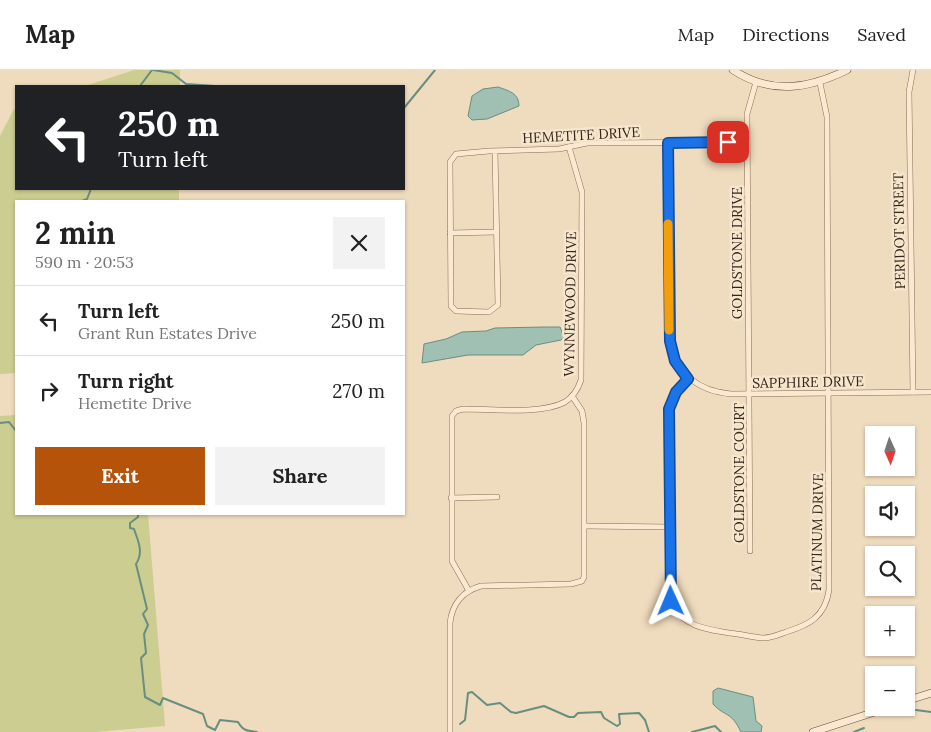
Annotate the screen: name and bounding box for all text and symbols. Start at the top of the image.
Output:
text: Map [25,19,75,50]
text: Map [678,23,714,46]
text: Directions [742,23,829,46]
text: Saved [857,23,906,46]
text: 250 m [118,101,219,146]
icon: left [35,105,100,170]
pin [707,121,749,163]
street label: HEMETITE DRIVE [522,123,641,147]
icon: arrive [714,128,742,156]
text: Turn left [118,145,208,173]
street label: PERIDOT STREET [889,172,909,289]
street label: GOLDSTONE DRIVE [728,186,746,319]
text: 2 min [35,214,115,252]
button: close [333,217,385,269]
street label: WYNNEWOOD DRIVE [560,231,580,377]
text: 590 m · 20:53 [35,252,134,272]
text: Turn left [78,299,159,323]
icon: left [35,307,63,335]
text: 250 m [331,309,385,333]
text: Grant Run Estates Drive [78,323,257,343]
text: Turn right [78,369,174,393]
street label: SAPPHIRE DRIVE [752,372,864,392]
icon: right [35,377,63,405]
text: 270 m [332,379,385,403]
text: Hemetite Drive [78,393,192,413]
street label: GOLDSTONE COURT [730,403,748,543]
north arrow [865,426,915,476]
map controls [865,426,915,716]
button: Exit [35,447,205,505]
button: Share [215,447,385,505]
street label: PLATINUM DRIVE [807,472,827,591]
button: sound [865,486,915,536]
button: search [865,546,915,596]
position arrow [644,574,696,626]
button: + [865,606,915,656]
button: − [865,666,915,716]

